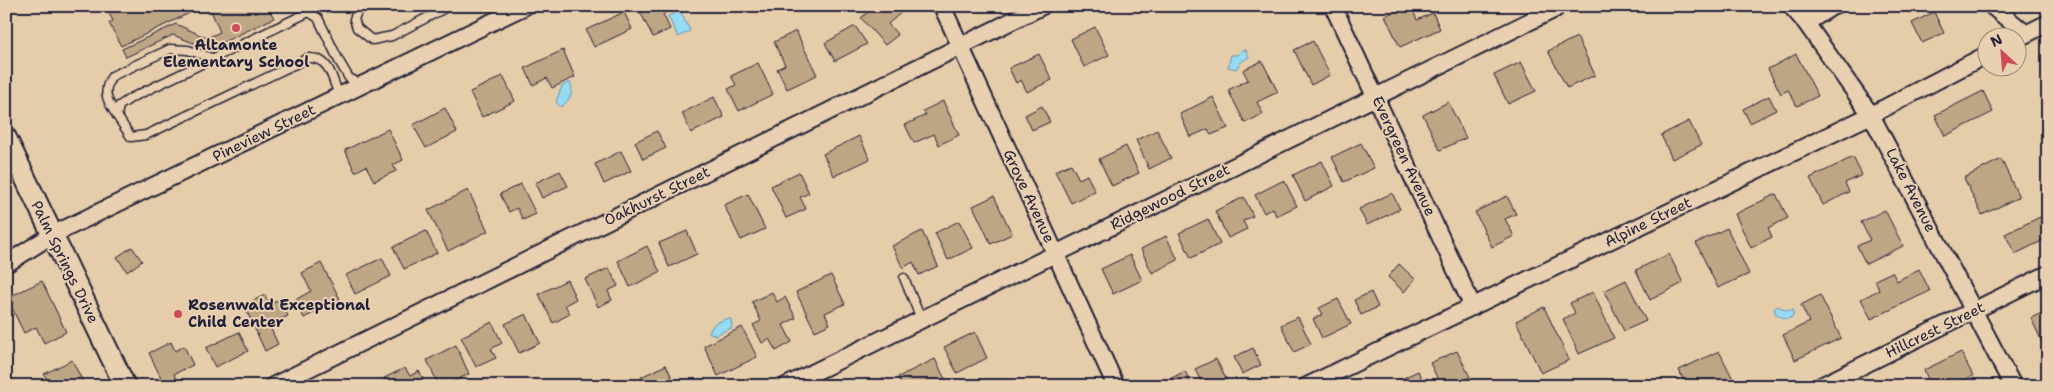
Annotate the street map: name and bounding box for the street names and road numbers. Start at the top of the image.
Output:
street label: Evergreen Avenue [1367,93,1441,219]
street label: Pineview Street [209,99,319,167]
street label: Lake Avenue [1881,144,1941,236]
street label: Grove Avenue [999,146,1059,246]
street label: Ridgewood Street [1107,159,1233,235]
street label: Oakhurst Street [601,162,713,230]
street label: Alpine Street [1601,192,1695,252]
street label: Palm Springs Drive [27,197,103,327]
street label: Hillcrest Street [1882,297,1988,363]

